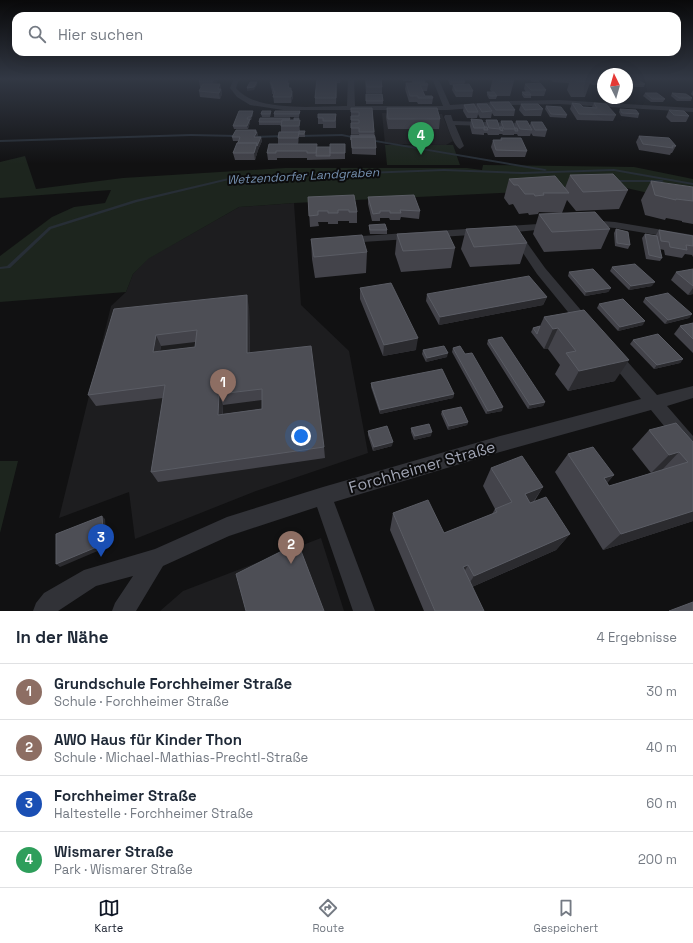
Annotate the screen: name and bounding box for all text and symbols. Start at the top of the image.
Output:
search box [12,12,681,56]
icon: search [26,23,48,45]
text: Hier suchen [58,25,143,44]
north arrow [597,68,633,104]
pin: 4 [408,122,434,155]
water label: Wetzendorfer Landgraben [227,164,380,188]
pin: 1 [210,369,236,402]
your location [291,426,311,446]
street label: Forchheimer Straße [346,436,498,498]
pin: 3 [88,524,114,557]
pin: 2 [278,531,304,564]
text: In der Nähe [16,626,108,648]
text: 4 Ergebnisse [597,629,677,646]
text: Grundschule Forchheimer Straße [54,674,292,693]
text: 1 [26,683,32,700]
text: 30 m [646,683,677,700]
text: Schule · Forchheimer Straße [54,693,229,710]
text: AWO Haus für Kinder Thon [54,730,242,749]
text: 2 [25,739,33,756]
text: 40 m [646,739,677,756]
text: Schule · Michael-Mathias-Prechtl-Straße [54,749,308,766]
text: Forchheimer Straße [54,786,197,805]
text: 3 [25,795,33,812]
text: 60 m [646,795,677,812]
text: Haltestelle · Forchheimer Straße [54,805,253,822]
text: Wismarer Straße [54,842,174,861]
text: 4 [25,851,33,868]
text: 200 m [638,851,677,868]
text: Park · Wismarer Straße [54,861,193,878]
tab: Karte [95,897,123,935]
tab: Route [312,897,344,935]
tab: Gespeichert [533,897,598,935]

